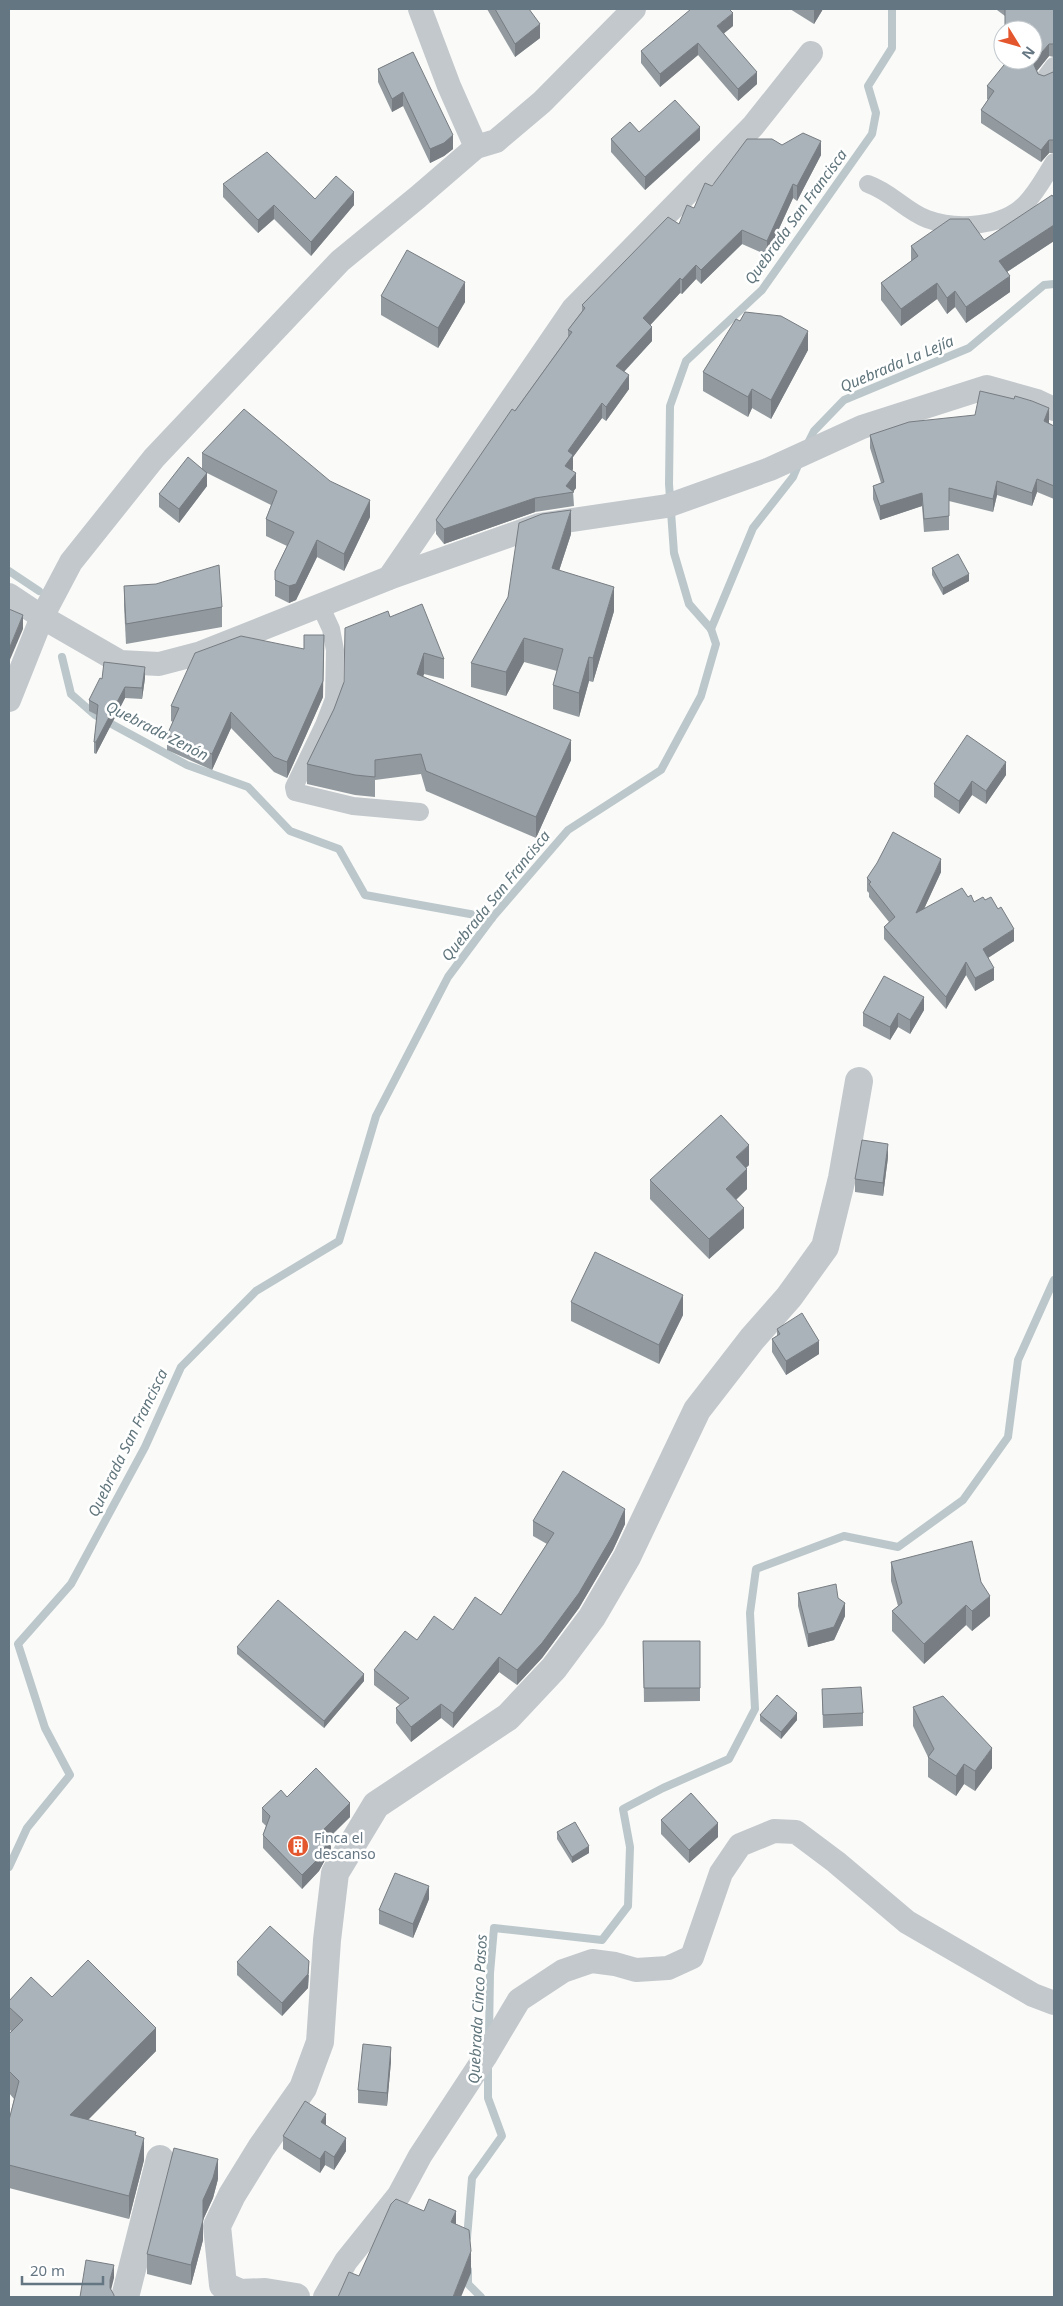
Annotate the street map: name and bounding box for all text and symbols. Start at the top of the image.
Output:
north arrow [993,20,1043,70]
text: N [1018,43,1040,63]
water label: Quebrada San Francisca [739,145,851,288]
water label: Quebrada La Lejía [837,330,957,396]
water label: Quebrada Zenón [103,696,212,764]
water label: Quebrada San Francisca [436,826,554,965]
water label: Quebrada San Francisca [83,1365,172,1520]
place label: Finca el descanso [314,1828,376,1863]
building icon: Finca el descanso [286,1834,310,1858]
water label: Quebrada Cinco Pasos [463,1933,491,2084]
scale bar [22,2254,104,2286]
text: 20 m [30,2260,65,2280]

